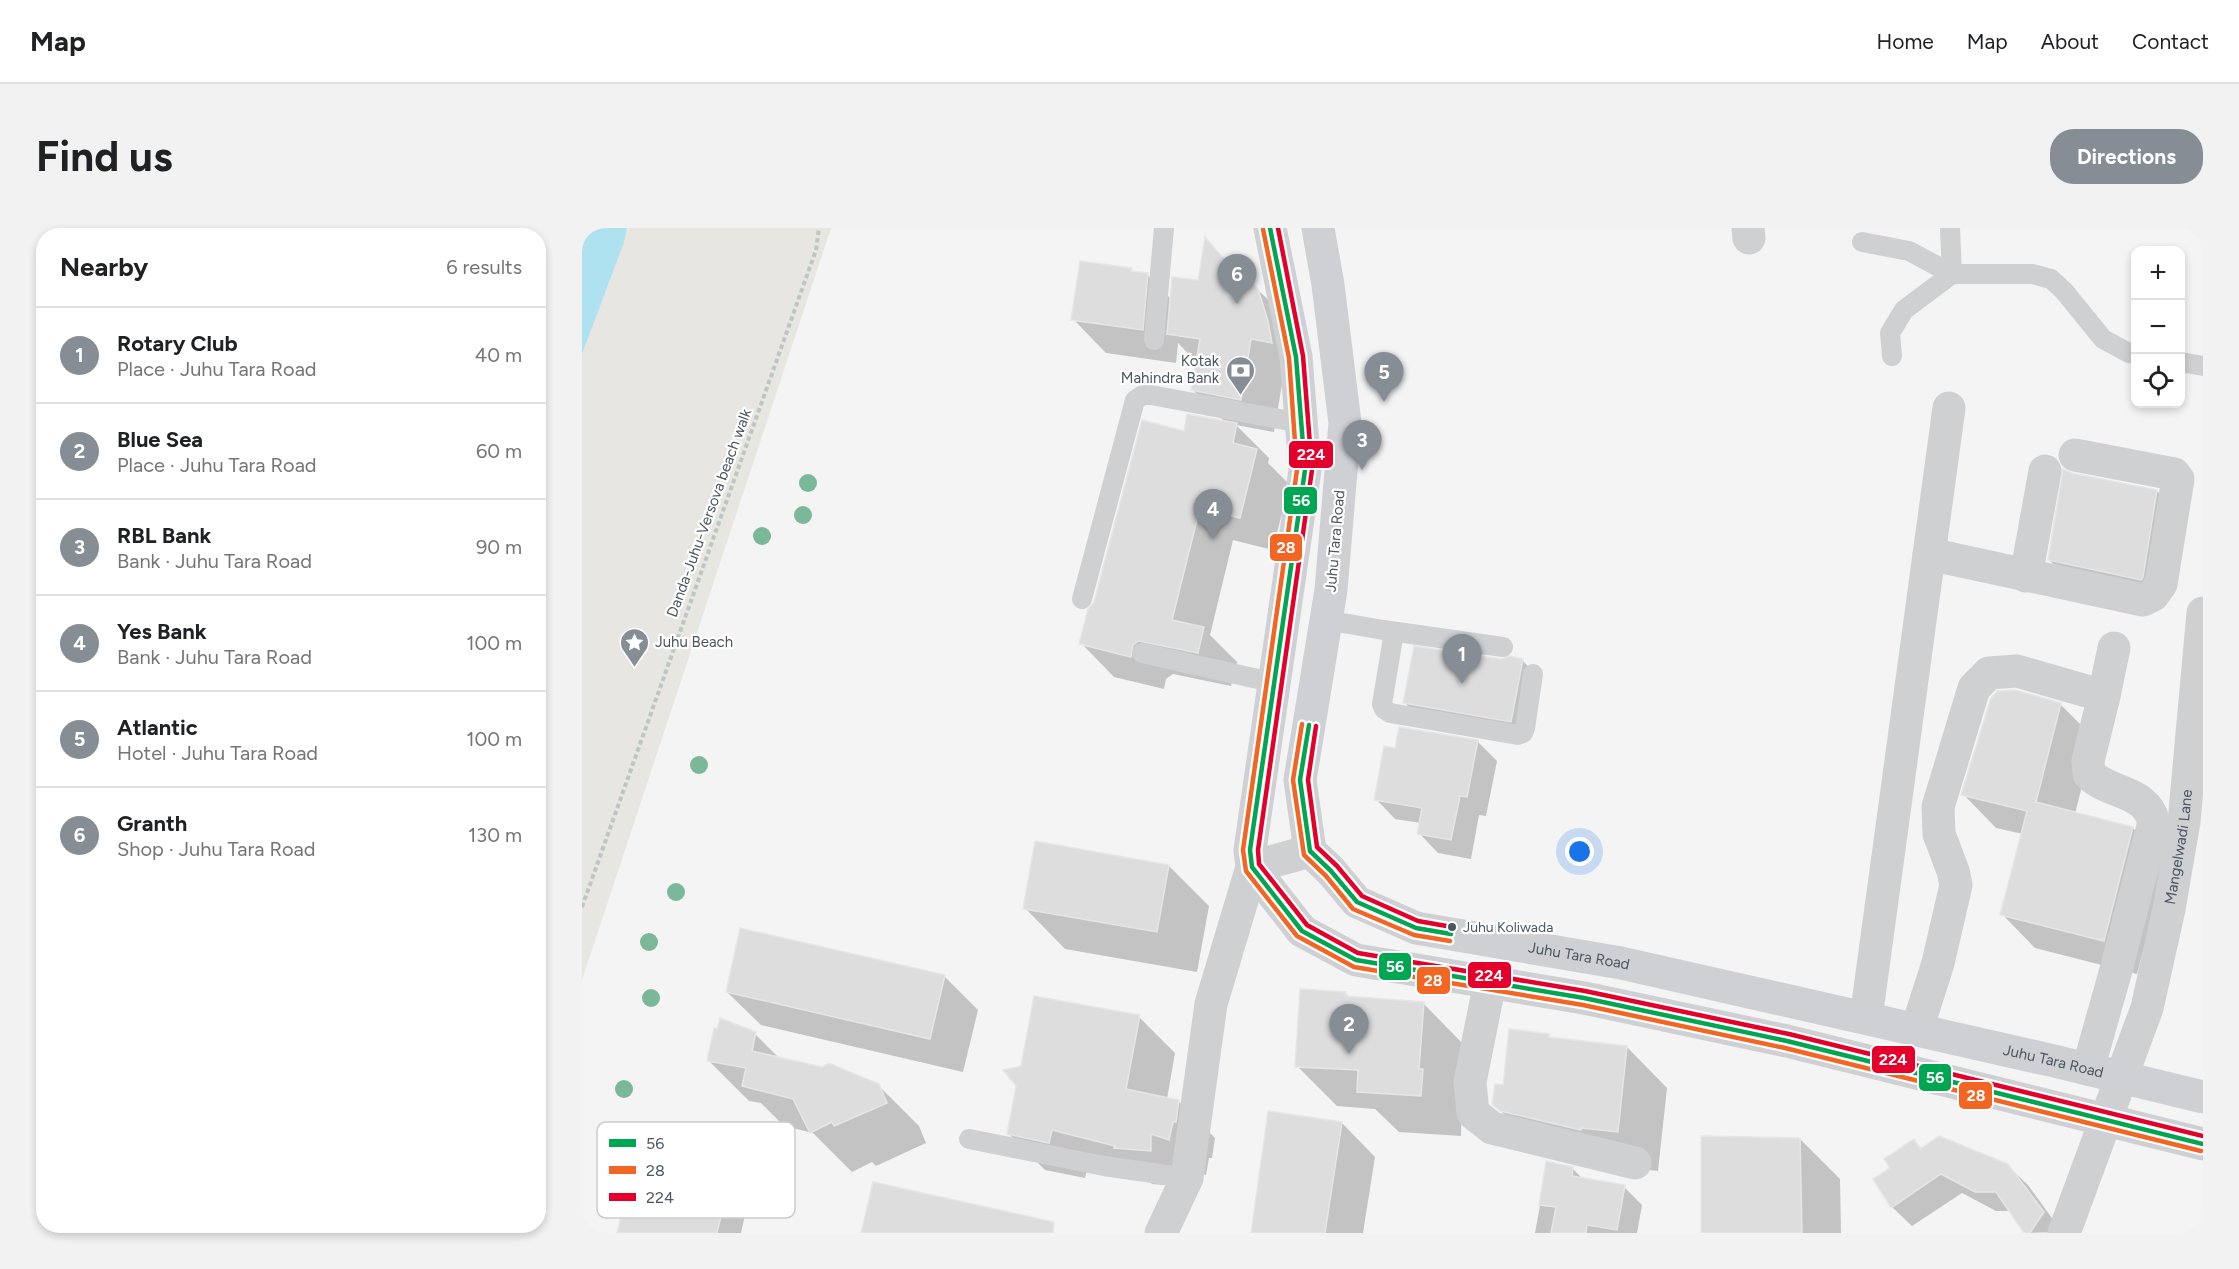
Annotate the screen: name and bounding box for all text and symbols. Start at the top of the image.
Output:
text: Map [30,24,86,58]
text: Home [1877,29,1934,54]
text: Map [1967,29,2008,54]
text: About [2041,29,2099,54]
text: Contact [2132,29,2209,54]
button: Directions [2050,129,2203,184]
text: Find us [36,131,173,182]
map controls [2131,246,2185,408]
button: + [2131,246,2185,300]
text: Nearby [60,251,148,283]
pin: 6 [1218,254,1256,304]
text: 6 results [446,255,522,279]
button: − [2131,300,2185,354]
text: Rotary Club [117,330,238,357]
text: 1 [75,343,84,367]
text: 40 m [475,343,522,367]
place label: Kotak Mahindra Bank [1121,352,1220,387]
pin: 5 [1364,352,1404,402]
bank icon: Kotak Mahindra Bank [1224,354,1256,396]
button: locate [2131,354,2185,408]
text: Place · Juhu Tara Road [117,357,317,381]
street label: Danda-Juhu-Versova beach walk [663,406,755,620]
pin: 3 [1342,420,1382,470]
text: Blue Sea [117,426,203,453]
text: 2 [74,439,85,463]
text: 60 m [476,439,522,463]
line badge: 224 [1288,440,1334,469]
text: 224 [1297,445,1325,464]
text: Place · Juhu Tara Road [117,453,317,477]
line badge: 56 [1283,486,1318,515]
street label: Juhu Tara Road [1322,489,1348,593]
pin: 4 [1194,490,1232,539]
text: 56 [1292,491,1310,510]
text: RBL Bank [117,522,211,549]
line badge: 28 [1269,533,1303,562]
text: 3 [74,535,85,559]
text: 90 m [476,535,522,559]
text: 28 [1276,538,1296,557]
text: Bank · Juhu Tara Road [117,549,312,573]
text: Yes Bank [117,618,207,645]
place icon: Juhu Beach [618,626,650,668]
text: 4 [73,631,86,655]
text: 100 m [466,631,522,655]
place label: Juhu Beach [655,633,733,651]
pin: 1 [1442,634,1482,684]
text: Bank · Juhu Tara Road [117,645,312,669]
text: Atlantic [117,714,198,741]
text: 5 [74,727,85,751]
text: 100 m [466,727,522,751]
text: Hotel · Juhu Tara Road [117,741,318,765]
street label: Mangelwadi Lane [2161,789,2196,906]
text: Granth [117,810,187,837]
text: 6 [74,823,85,847]
text: 130 m [468,823,522,847]
text: Shop · Juhu Tara Road [117,837,316,861]
your location [1565,837,1594,866]
place label: Juhu Koliwada [1463,919,1553,936]
marker: Juhu Koliwada [1446,921,1458,933]
street label: Juhu Tara Road [1527,938,1631,974]
line badge: 56 [1378,952,1412,981]
text: 56 [1386,957,1404,976]
line badge: 224 [1467,961,1512,989]
line badge: 28 [1416,966,1451,995]
text: 224 [1475,966,1503,985]
text: 28 [1423,971,1443,990]
pin: 2 [1330,1004,1368,1054]
street label: Juhu Tara Road [2001,1041,2105,1082]
line badge: 224 [1871,1045,1916,1074]
text: 224 [1879,1050,1907,1069]
line badge: 56 [1918,1063,1952,1092]
text: 56 [1926,1068,1944,1087]
line badge: 28 [1958,1081,1993,1110]
text: 28 [1966,1086,1986,1105]
legend [597,1122,795,1218]
text: 56 [646,1134,664,1153]
text: 28 [646,1161,665,1180]
text: 224 [646,1188,674,1207]

